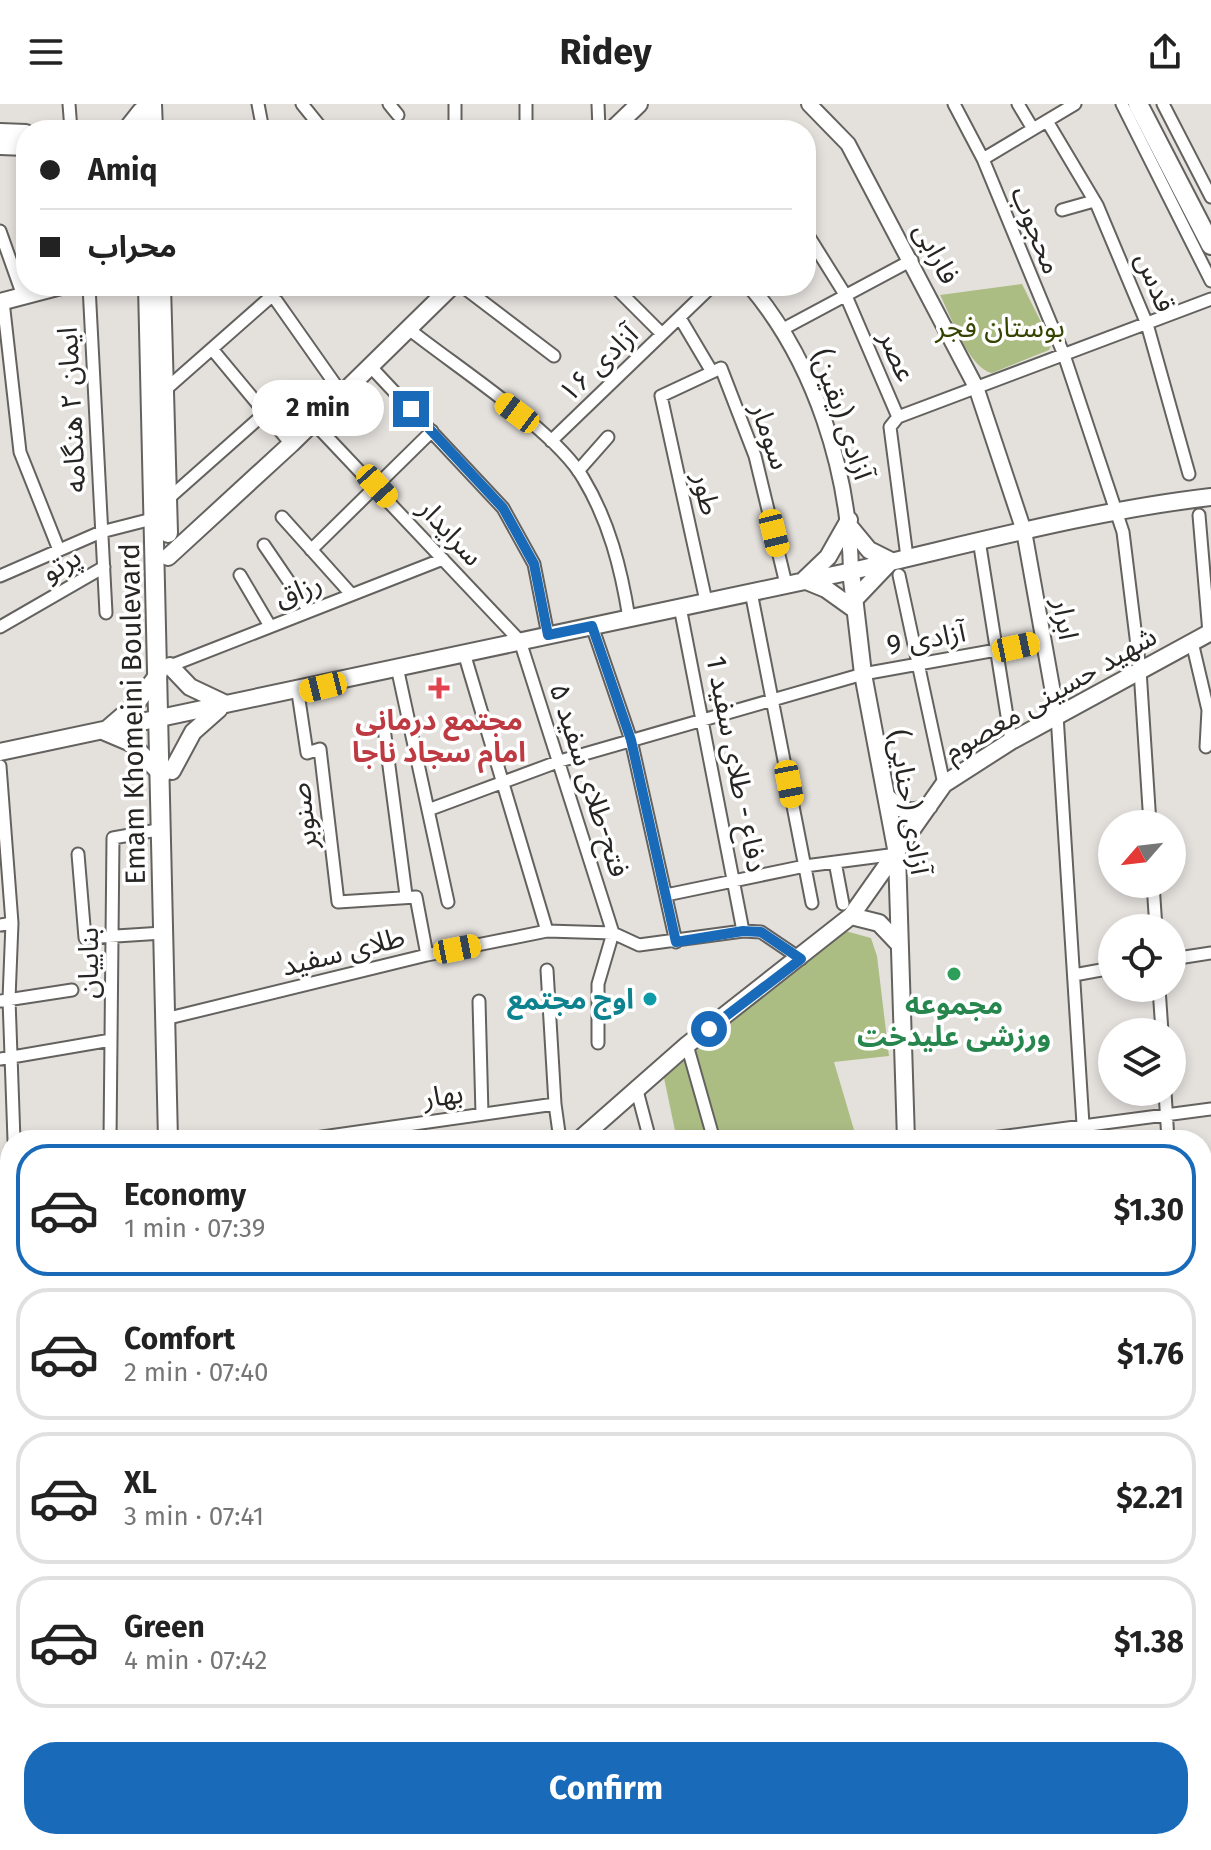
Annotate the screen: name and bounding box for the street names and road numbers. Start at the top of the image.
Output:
street label: محجوب [1004,182,1069,279]
street label: فارابی [907,217,966,290]
street label: قدس [1129,248,1182,317]
street label: آزادی ۱۶ [552,317,646,409]
street label: عصر [872,325,923,386]
street label: ایمان ۲ هنگامه [51,326,92,494]
street label: آزادی (یقین) [805,344,881,486]
street label: سومار [743,398,797,474]
street label: طور [686,469,727,518]
street label: سرایدار [411,491,490,573]
street label: پرتو [36,540,88,590]
street label: Emam Khomeini Boulevard [113,543,152,885]
street label: رزاق [270,566,327,615]
street label: ابرار [1045,595,1085,642]
street label: آزادی 9 [884,615,970,662]
street label: شهید حسینی معصوم [938,619,1164,771]
street label: دفاع - طلای سفید 1 [695,653,774,876]
street label: فتح-طلای سفید ۵ [539,679,636,882]
street label: آزادی (حنایی) [882,727,938,879]
street label: صنوبر [283,781,324,852]
street label: طلای سفید [278,920,408,983]
street label: بناییان [72,927,105,999]
street label: بهار [420,1076,465,1115]

